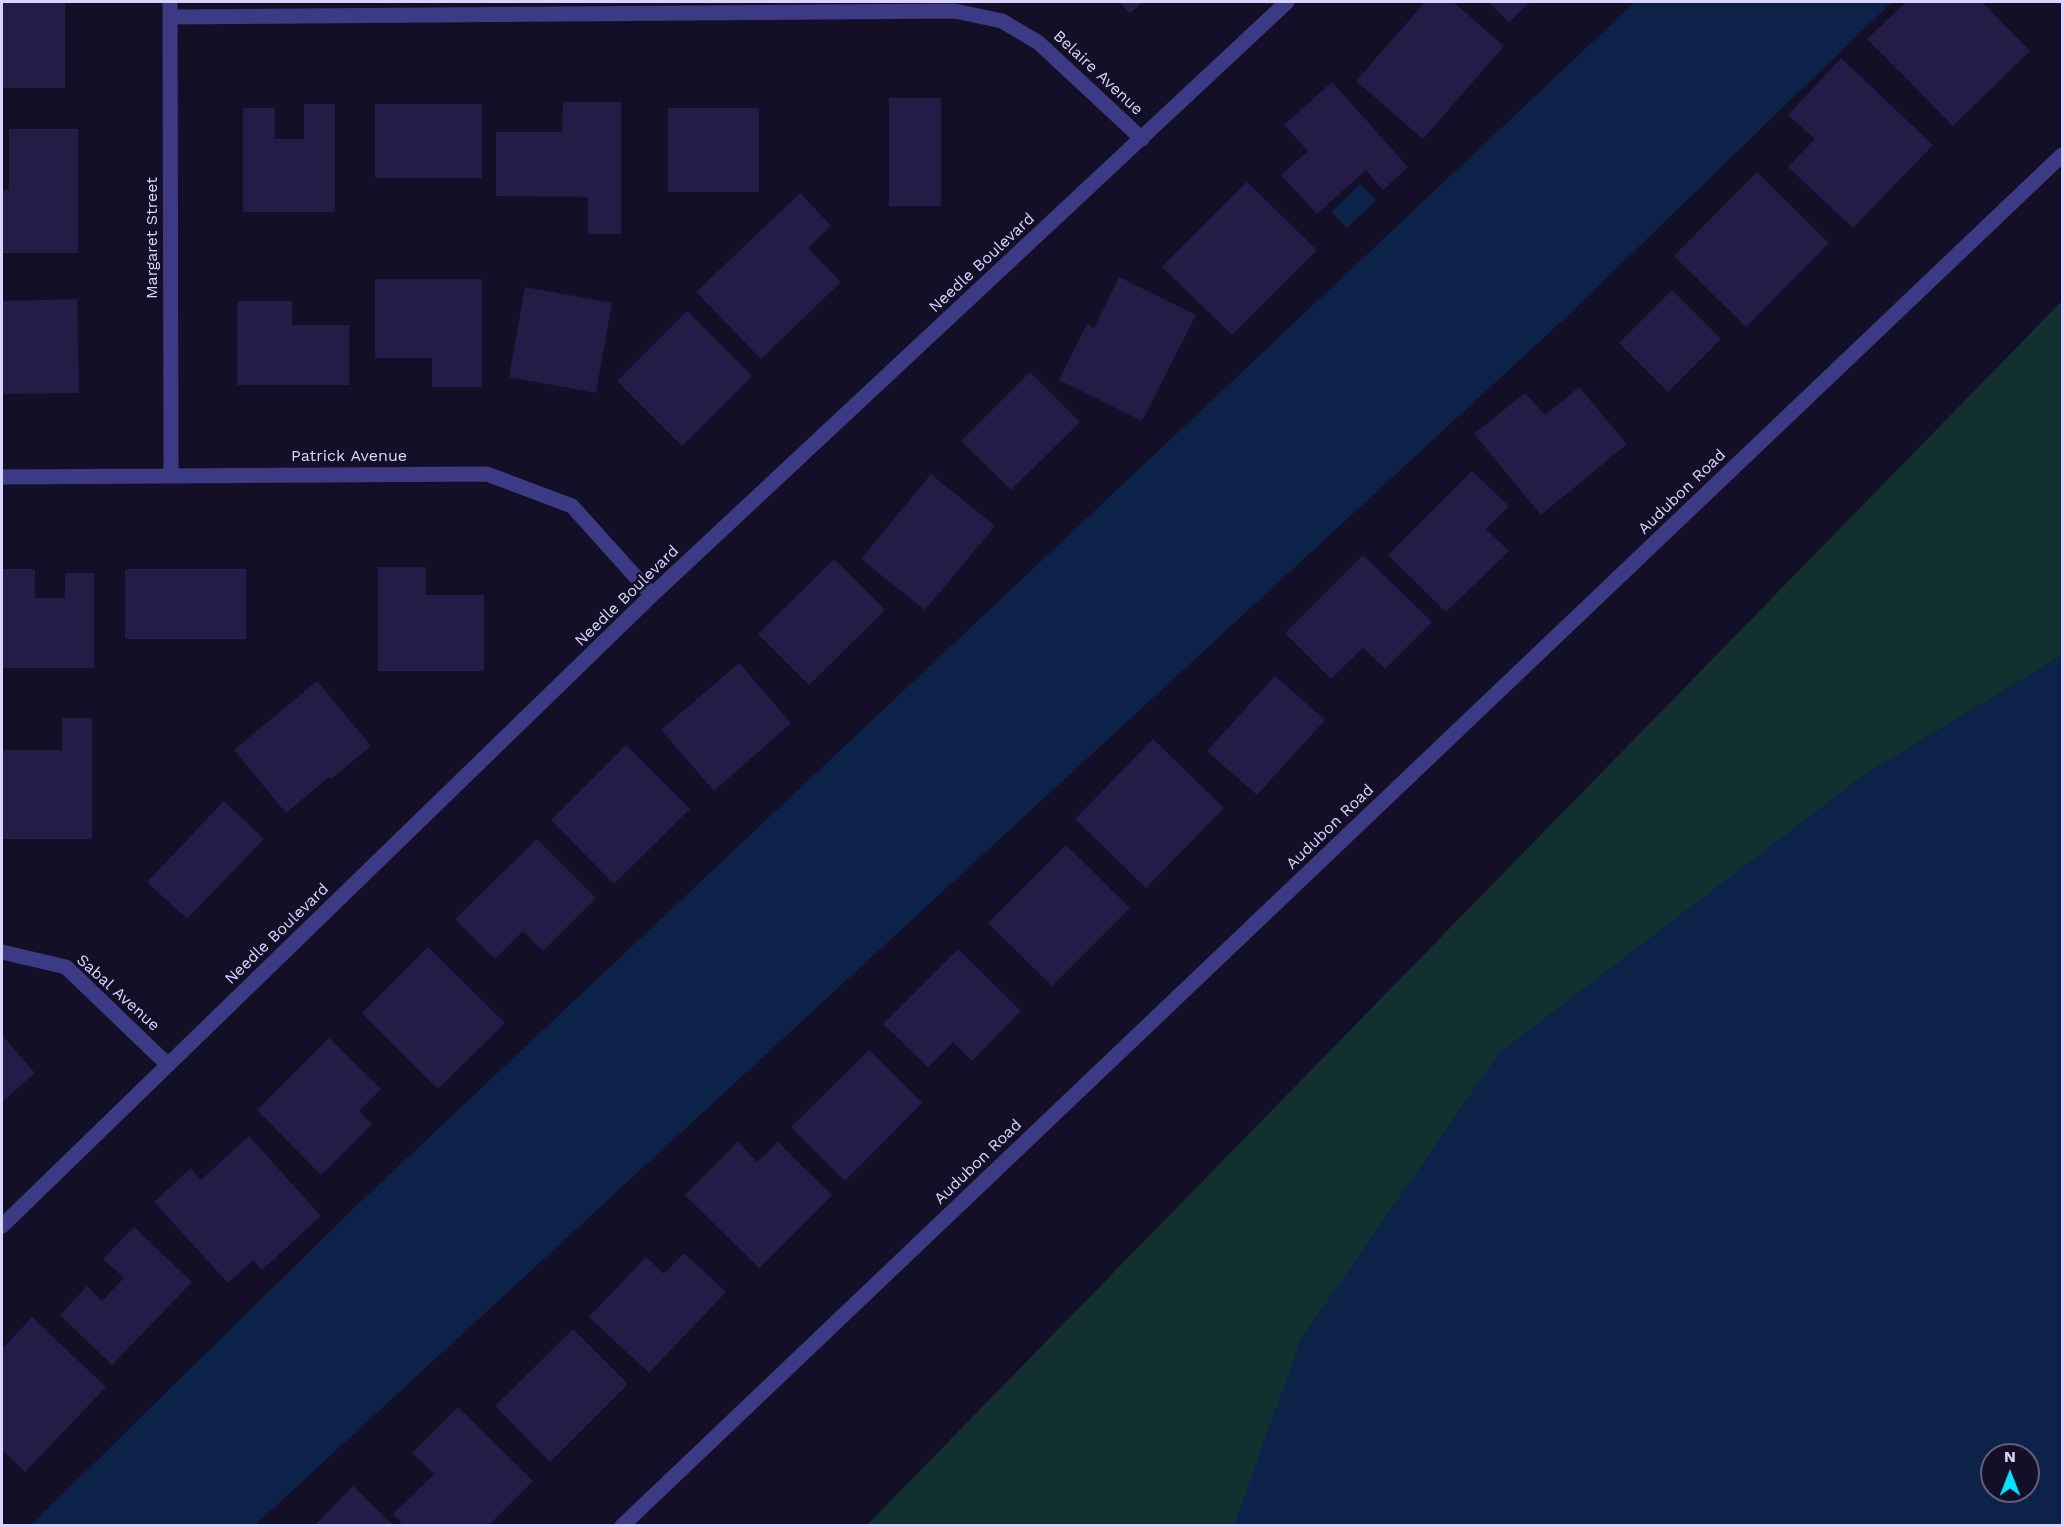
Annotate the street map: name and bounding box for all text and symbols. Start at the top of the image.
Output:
street label: Belaire Avenue [1049,27,1147,119]
street label: Margaret Street [142,177,162,299]
street label: Needle Boulevard [925,209,1039,317]
street label: Audubon Road [1634,445,1730,539]
street label: Patrick Avenue [291,446,407,466]
street label: Needle Boulevard [571,542,683,650]
street label: Audubon Road [1282,780,1378,874]
street label: Needle Boulevard [221,880,333,988]
street label: Sabal Avenue [72,951,164,1035]
street label: Audubon Road [930,1115,1026,1209]
north arrow [1980,1443,2040,1503]
text: N [2004,1447,2016,1466]

